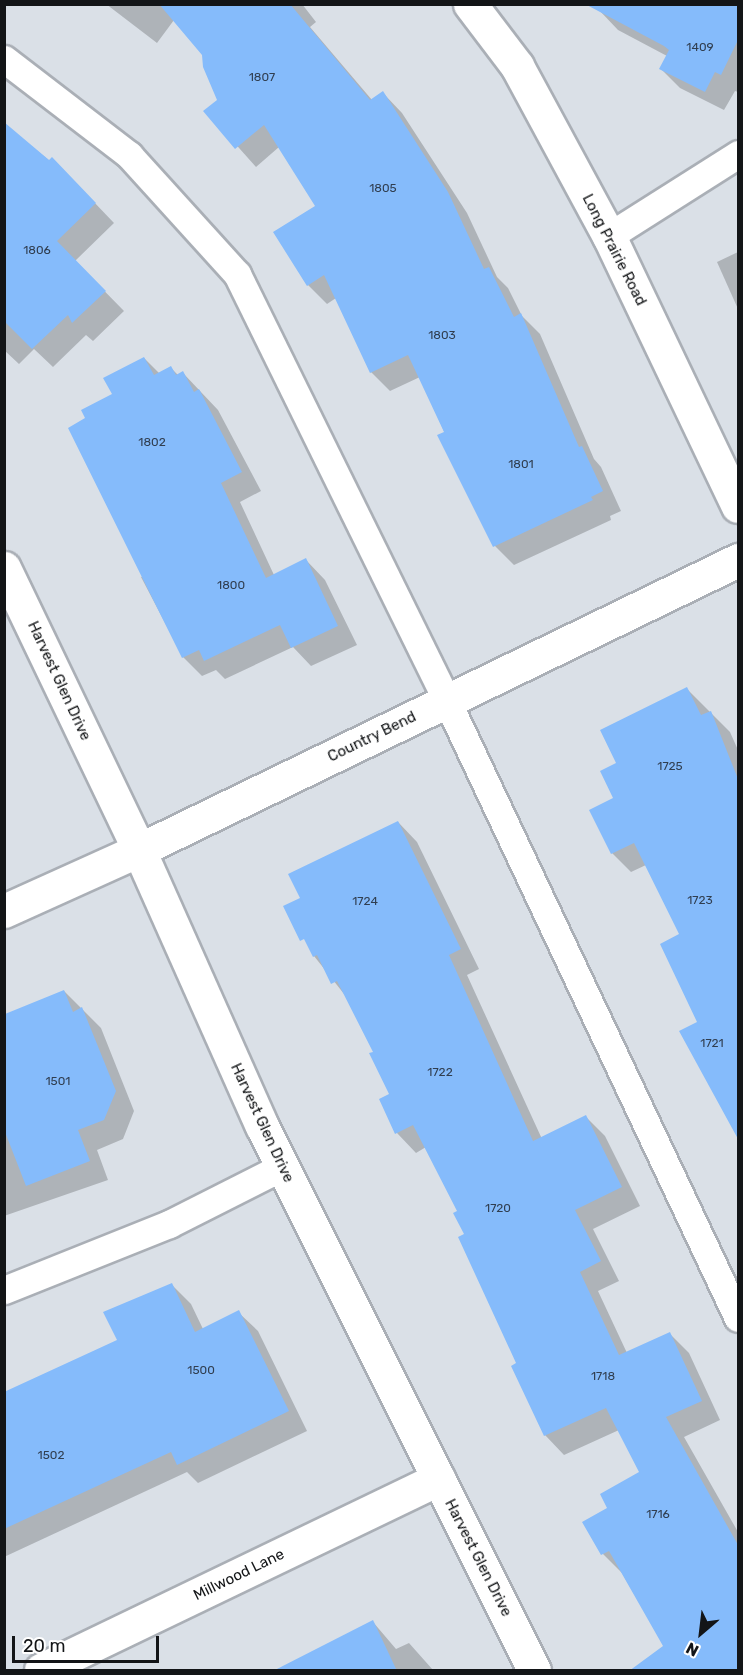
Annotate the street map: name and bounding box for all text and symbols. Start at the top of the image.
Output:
house number: 1409 [686,41,714,55]
house number: 1807 [249,71,275,85]
house number: 1805 [369,182,397,196]
street label: Long Prairie Road [578,191,650,309]
house number: 1806 [23,244,51,258]
house number: 1803 [428,329,456,343]
house number: 1802 [138,436,166,450]
house number: 1801 [508,458,534,472]
house number: 1800 [217,579,245,593]
street label: Harvest Glen Drive [23,619,95,743]
street label: Country Bend [325,708,419,766]
house number: 1725 [657,760,683,774]
house number: 1723 [687,894,713,908]
house number: 1724 [352,895,378,909]
house number: 1721 [700,1037,724,1051]
street label: Harvest Glen Drive [226,1061,298,1185]
house number: 1722 [427,1066,453,1080]
house number: 1501 [45,1075,71,1089]
house number: 1720 [485,1202,511,1216]
house number: 1500 [187,1364,215,1378]
house number: 1718 [591,1370,615,1384]
house number: 1502 [38,1449,64,1463]
street label: Harvest Glen Drive [441,1496,515,1620]
house number: 1716 [646,1508,670,1522]
street label: Millwood Lane [191,1545,287,1605]
north arrow [671,1603,731,1663]
scale bar [15,1624,162,1662]
text: 20 m [23,1635,65,1657]
text: N [683,1638,702,1660]

